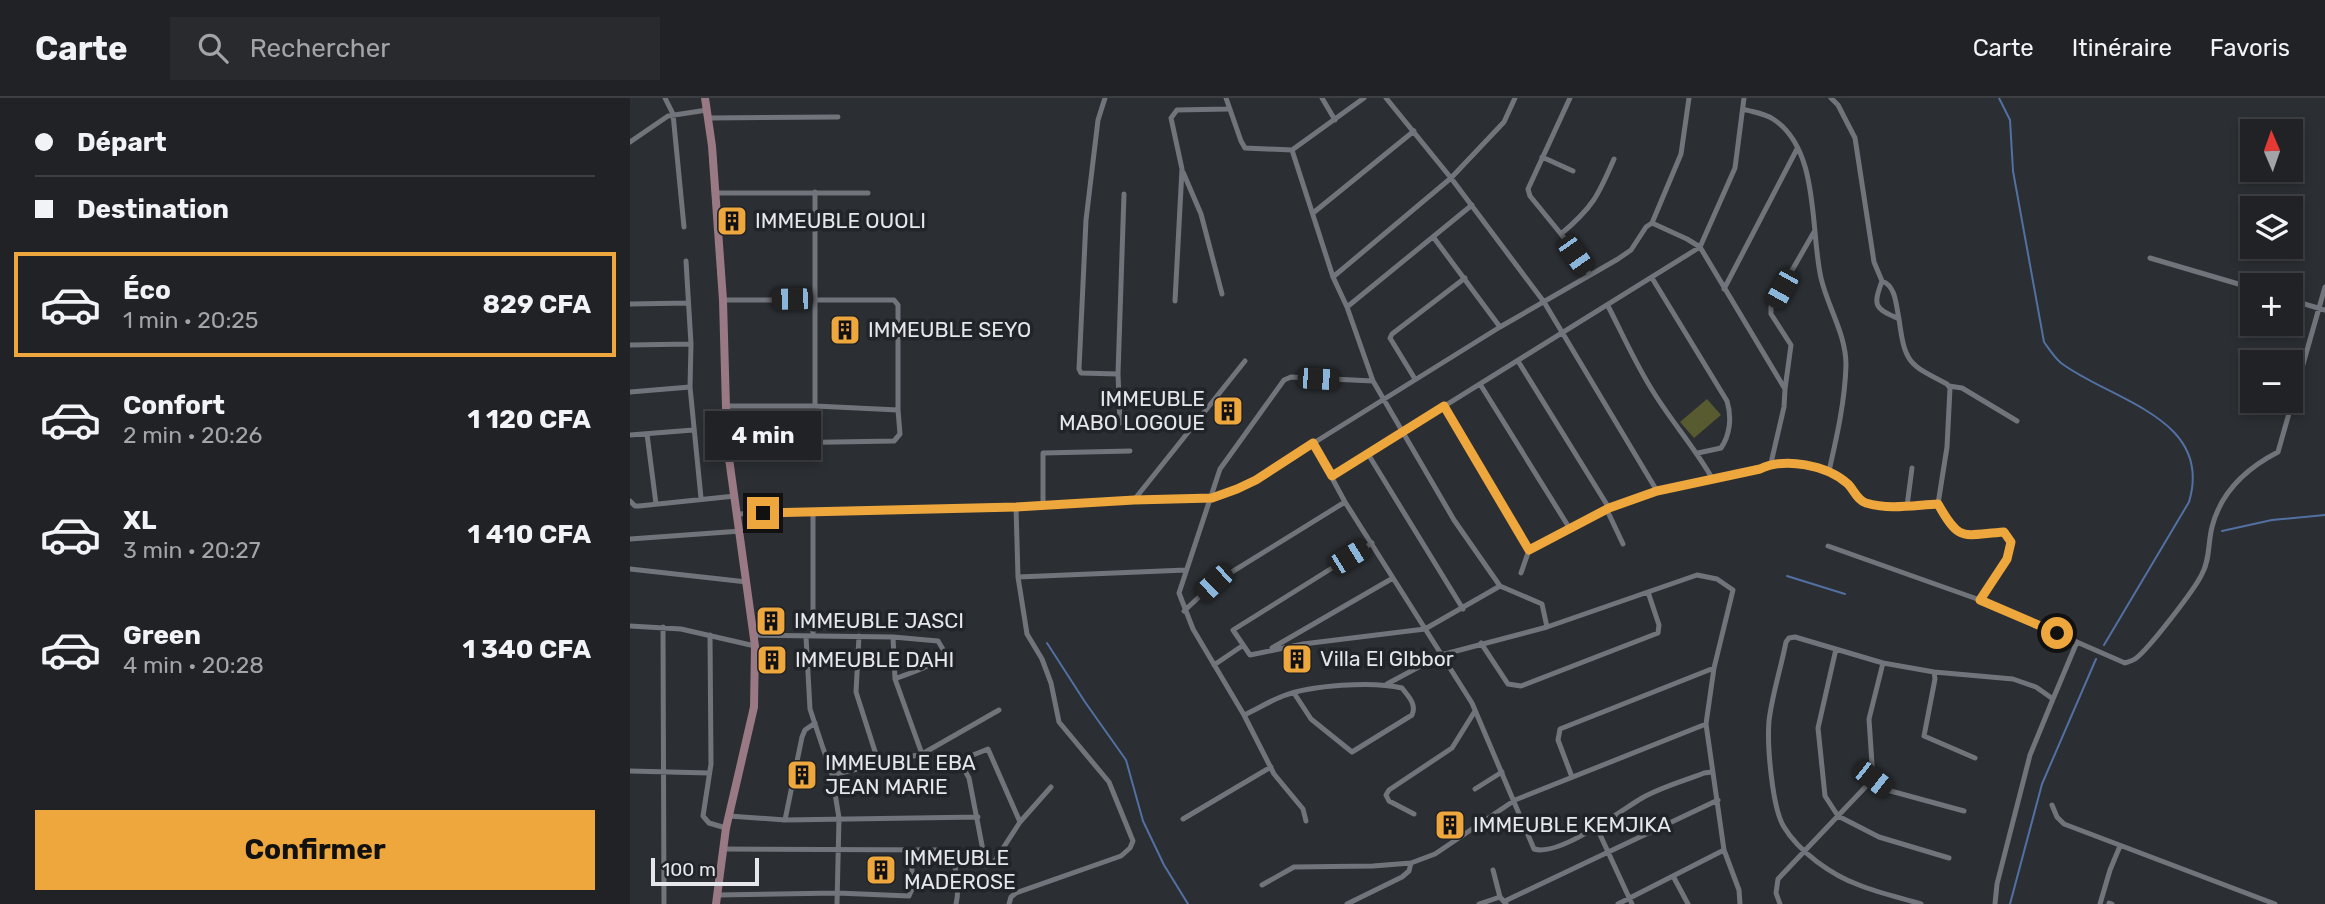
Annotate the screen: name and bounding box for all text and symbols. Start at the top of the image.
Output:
search box [170,17,660,80]
text: Carte [35,29,128,68]
icon: search [194,29,232,67]
text: Rechercher [250,33,390,64]
text: Carte [1973,34,2034,62]
text: Itinéraire [2072,34,2172,62]
text: Favoris [2210,34,2290,62]
north arrow [2240,119,2303,182]
map controls [2240,119,2303,413]
text: Départ [77,127,167,158]
text: Destination [77,194,229,225]
button: layers [2240,196,2303,259]
building icon: IMMEUBLE OUOLI [715,204,749,238]
place label: IMMEUBLE OUOLI [755,208,926,233]
car [1555,232,1596,278]
car [1763,266,1802,312]
icon: car [39,273,102,336]
button: + [2240,273,2303,336]
text: Éco [123,275,171,306]
car [771,288,814,310]
text: 829 CFA [482,289,591,320]
text: 1 min · 20:25 [123,306,258,334]
building icon: IMMEUBLE SEYO [828,313,862,347]
place label: IMMEUBLE SEYO [868,317,1031,342]
button: − [2240,350,2303,413]
car [1297,367,1340,391]
place label: IMMEUBLE MABO LOGOUE [1059,386,1205,435]
icon: car [39,388,102,451]
text: Confort [123,390,225,421]
building icon: IMMEUBLE MABO LOGOUE [1211,394,1245,428]
text: 1 120 CFA [468,404,591,435]
callout: 4 min [705,412,821,460]
text: 2 min · 20:26 [123,421,262,449]
text: 4 min [731,421,795,449]
route end [747,497,779,529]
icon: car [39,503,102,566]
text: XL [123,505,156,536]
text: 1 410 CFA [467,519,591,550]
text: 3 min · 20:27 [123,536,261,564]
car [1326,537,1373,577]
car [1192,561,1237,605]
building icon: IMMEUBLE JASCI [754,604,788,638]
place label: IMMEUBLE JASCI [794,608,964,633]
route start [2041,617,2073,649]
icon: car [39,618,102,681]
text: Green [123,620,201,651]
text: 1 340 CFA [463,634,591,665]
building icon: Villa El GIbbor [1280,642,1314,676]
building icon: IMMEUBLE DAHI [755,643,789,677]
place label: Villa El GIbbor [1320,646,1454,671]
place label: IMMEUBLE DAHI [795,647,954,672]
text: 4 min · 20:28 [123,651,264,679]
place label: IMMEUBLE EBA JEAN MARIE [825,750,976,799]
building icon: IMMEUBLE EBA JEAN MARIE [785,758,819,792]
car [1850,758,1897,800]
building icon: IMMEUBLE KEMJIKA [1433,808,1467,842]
button: Confirmer [35,810,595,890]
place label: IMMEUBLE KEMJIKA [1473,812,1671,837]
place label: IMMEUBLE MADEROSE [904,845,1016,894]
building icon: IMMEUBLE MADEROSE [864,853,898,887]
scale bar [651,855,760,887]
text: 100 m [662,858,716,881]

